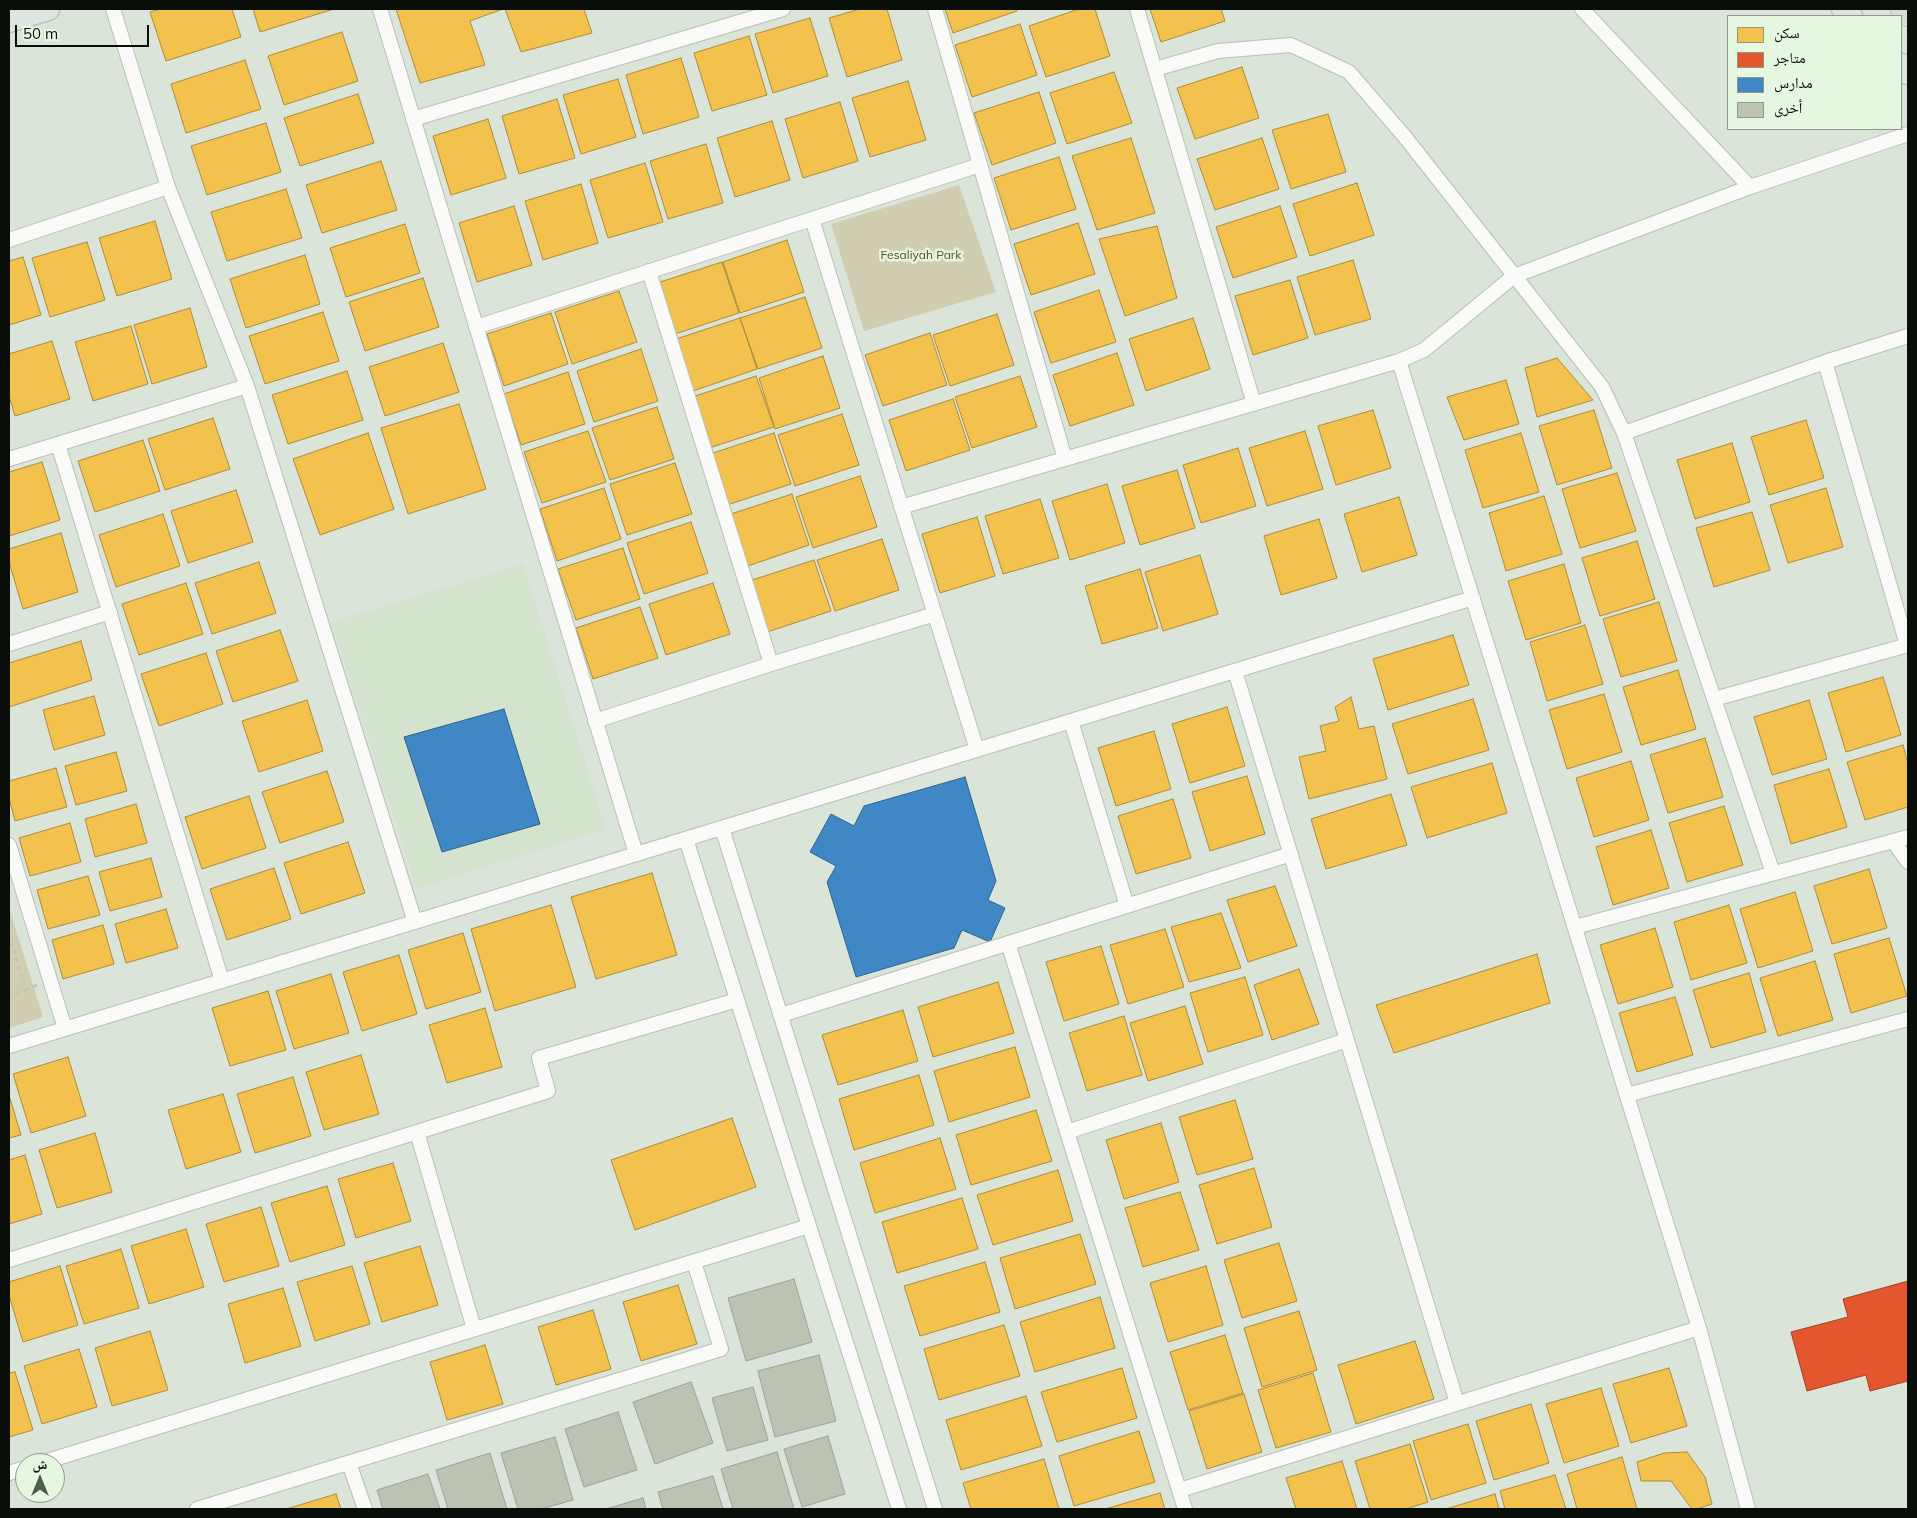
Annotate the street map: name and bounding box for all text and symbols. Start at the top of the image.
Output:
scale bar [18,15,151,47]
legend [1727,15,1902,130]
text: سكن [1774,23,1800,42]
text: 50 m [23,24,58,43]
text: متاجر [1774,48,1806,67]
text: مدارس [1774,73,1813,92]
text: أخرى [1774,98,1802,117]
park label: Fesaliyah Park [881,248,961,262]
north arrow [15,1453,65,1503]
text: ش [33,1455,47,1473]

